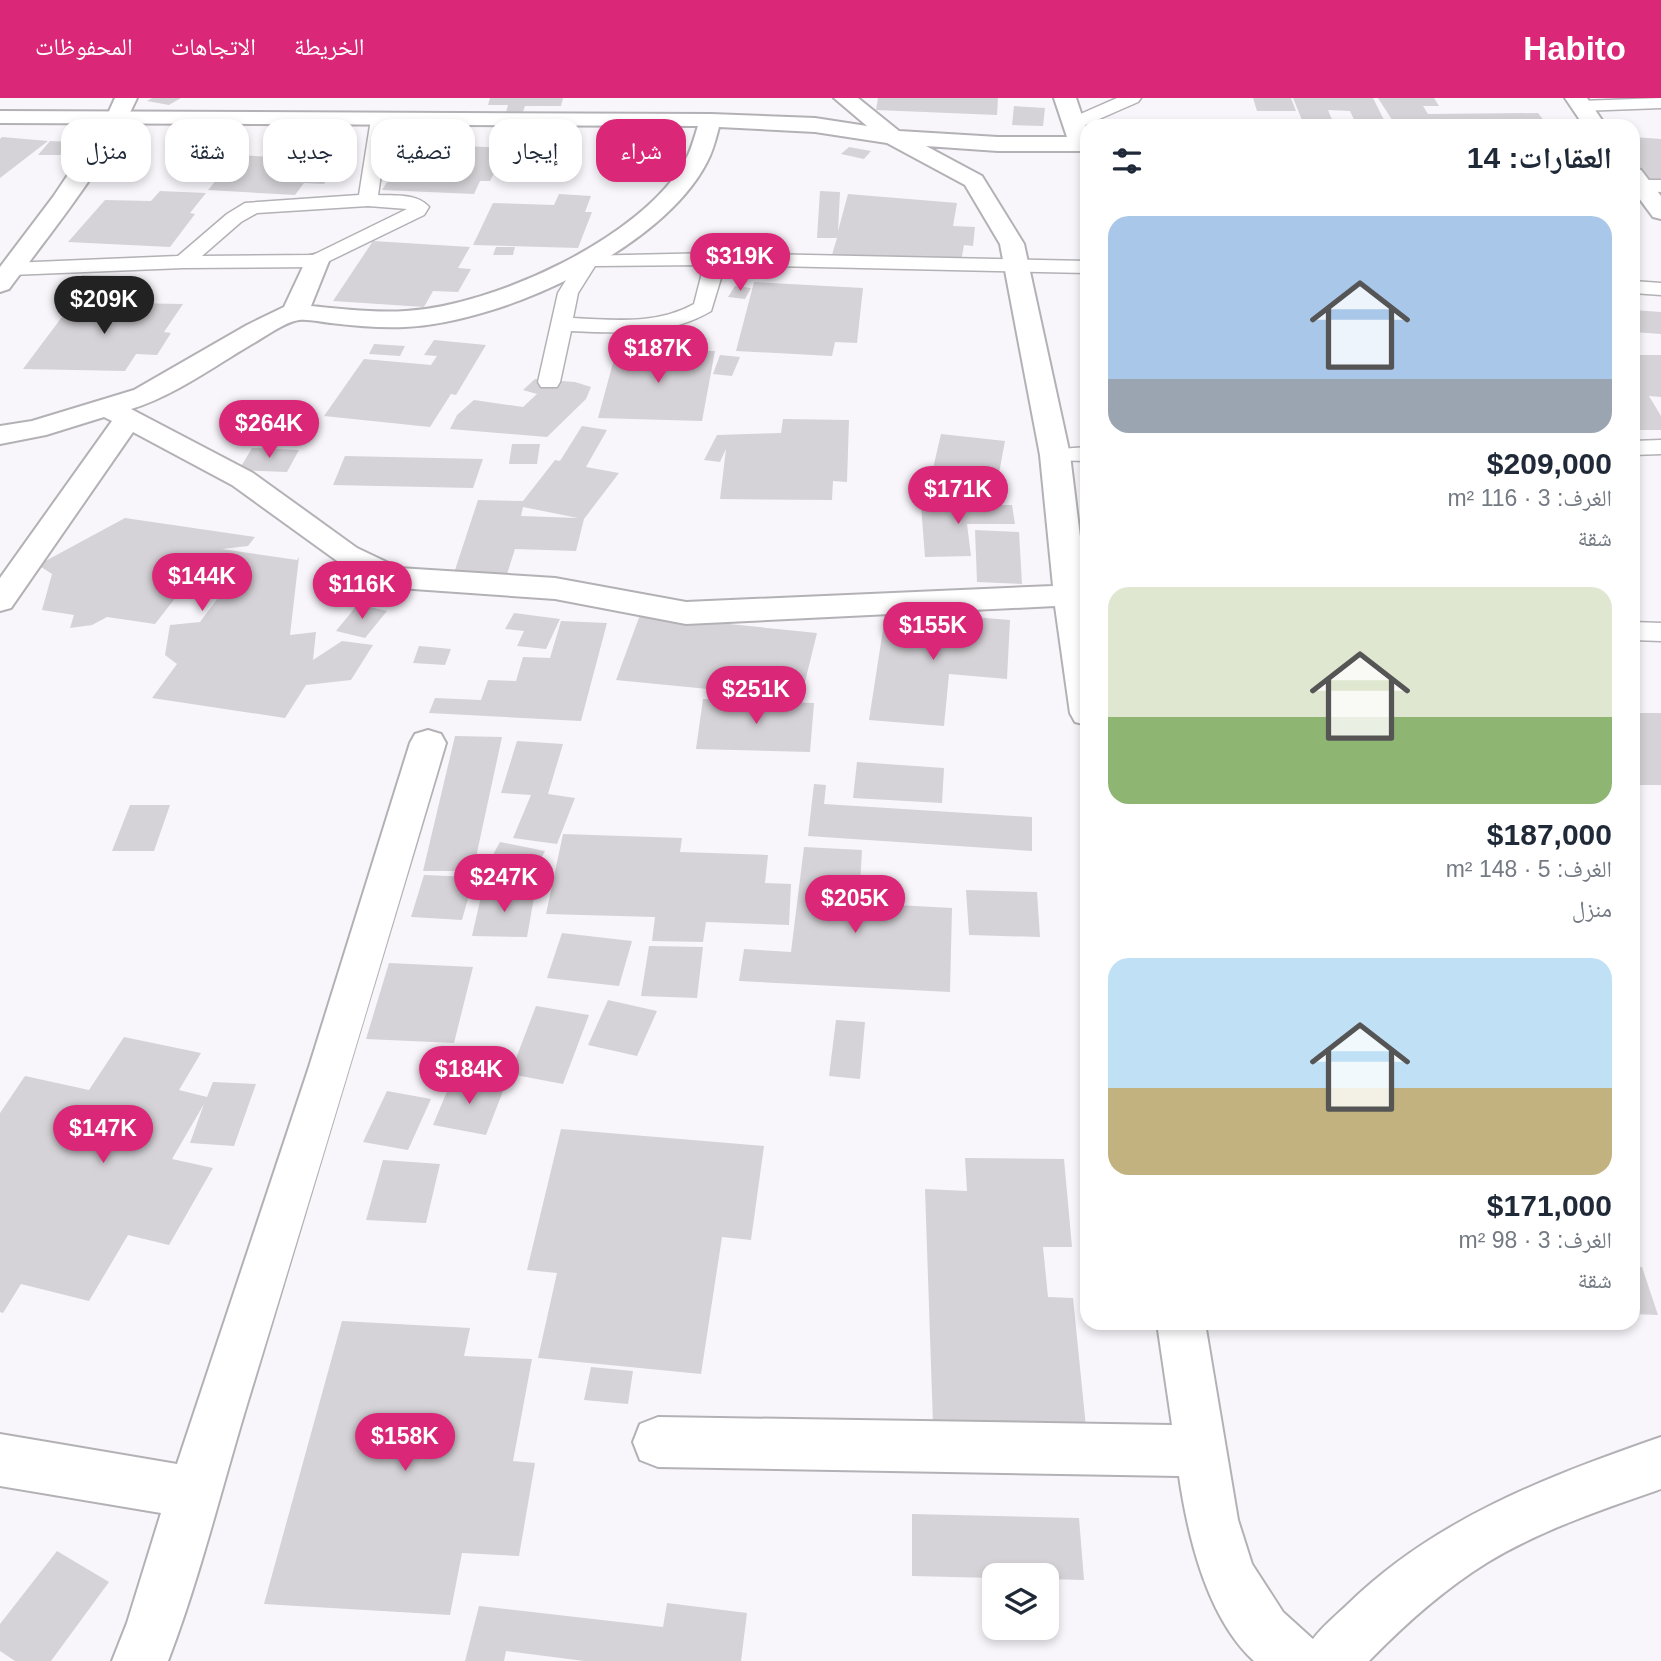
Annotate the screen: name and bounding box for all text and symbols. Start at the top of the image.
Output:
text: Habito [1523,30,1626,67]
text: المحفوظات [35,33,133,60]
text: الاتجاهات [171,33,256,60]
text: الخريطة [294,33,365,60]
chip: منزل [61,119,151,182]
chip: شقة [165,119,249,182]
chip: جديد [263,119,357,182]
chip: تصفية [371,119,475,182]
chip: إيجار [489,119,582,182]
chip: شراء [596,119,686,182]
text: العقارات: 14 [1467,141,1612,174]
icon: filters [1108,142,1146,180]
pin: $319K [691,234,789,293]
text: $319K [706,243,774,269]
icon: home [1297,262,1423,388]
pin: $209K [55,276,153,336]
text: $209K [70,286,138,312]
pin: $187K [609,326,707,385]
text: $187K [624,335,692,361]
pin: $264K [220,400,318,460]
text: $264K [235,410,303,436]
text: $209,000 [1487,447,1612,480]
pin: $171K [909,466,1007,526]
text: $171K [924,476,992,502]
text: الغرف: 3 · 116 m² [1447,485,1612,511]
text: شقة [1578,525,1612,551]
pin: $144K [153,554,251,613]
pin: $116K [313,561,411,621]
text: $144K [168,563,236,589]
text: $116K [329,571,395,597]
pin: $155K [884,602,982,662]
text: $155K [899,612,967,638]
icon: home [1297,633,1423,759]
pin: $251K [707,666,805,726]
text: $251K [722,676,790,702]
text: $187,000 [1487,818,1612,851]
pin: $247K [455,854,553,914]
text: الغرف: 5 · 148 m² [1446,856,1612,882]
text: $247K [470,864,538,890]
pin: $205K [806,876,904,935]
text: $205K [821,885,889,911]
text: منزل [1572,896,1612,922]
icon: home [1297,1004,1423,1130]
pin: $184K [420,1046,518,1106]
text: $184K [435,1056,503,1082]
pin: $147K [54,1105,152,1165]
text: $147K [69,1115,137,1141]
text: $171,000 [1487,1189,1612,1222]
text: الغرف: 3 · 98 m² [1458,1227,1612,1253]
text: شقة [1578,1267,1612,1293]
pin: $158K [356,1414,454,1473]
text: $158K [371,1423,439,1449]
map controls [982,1563,1059,1640]
button: layers [982,1563,1059,1640]

